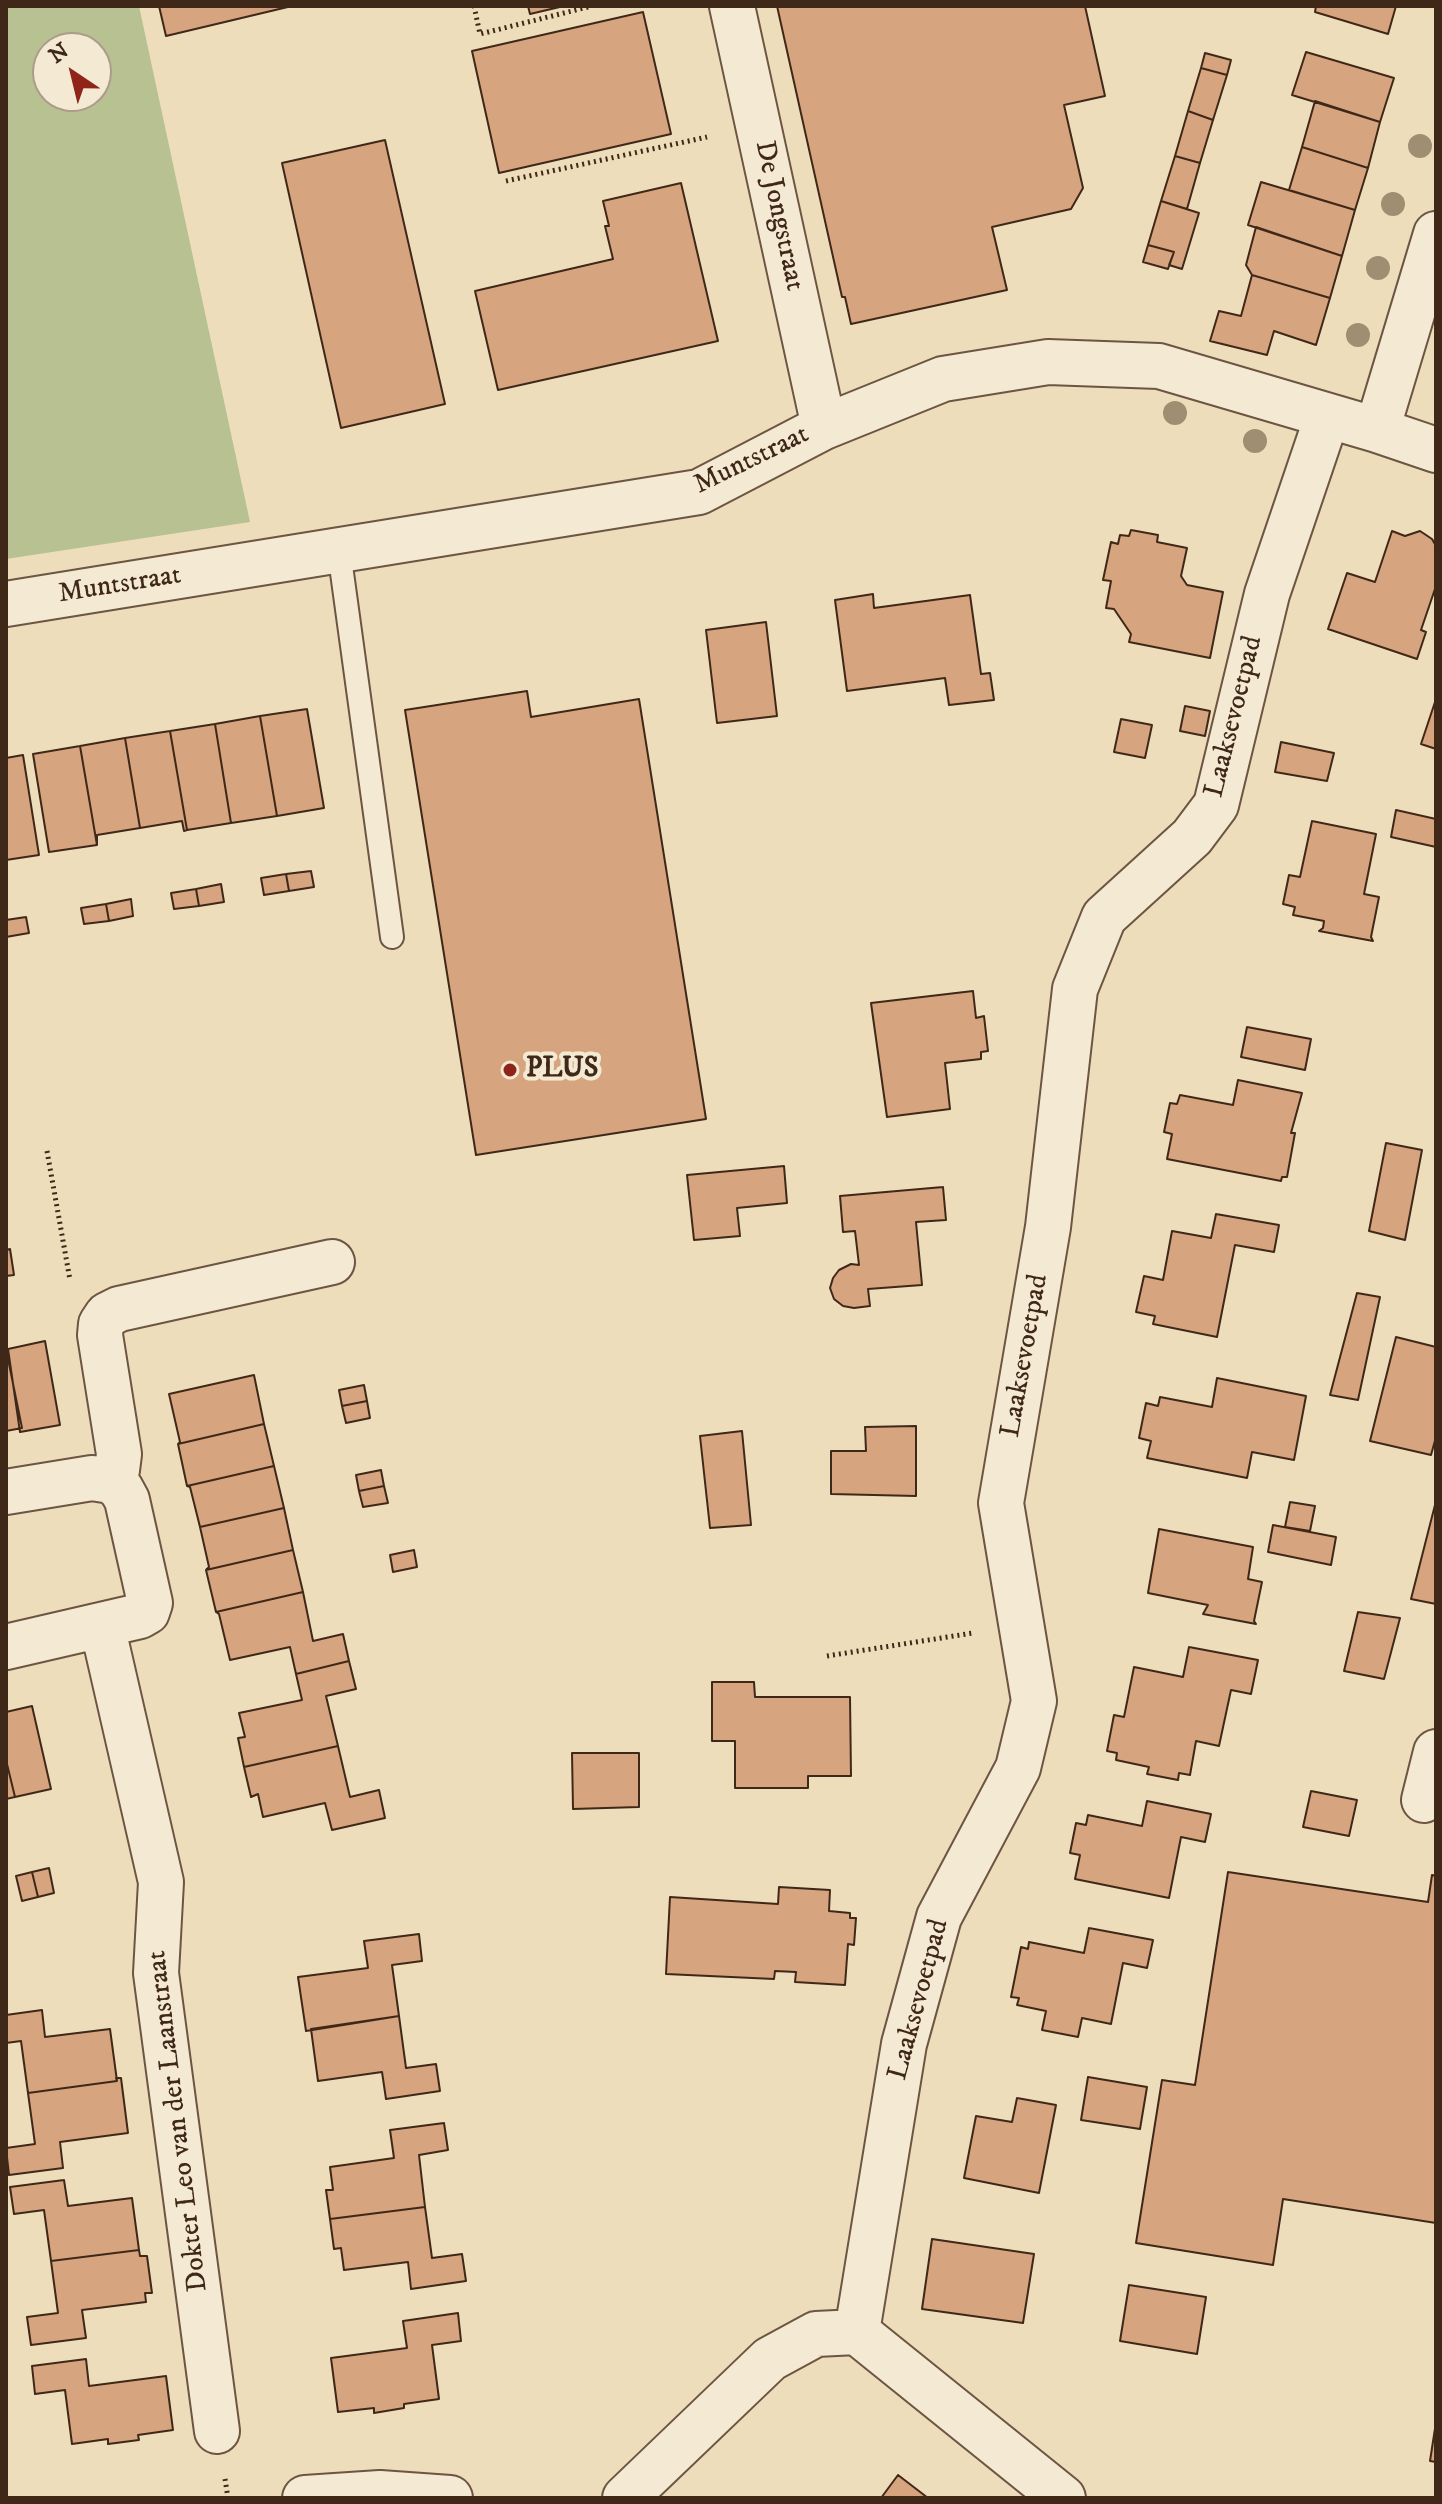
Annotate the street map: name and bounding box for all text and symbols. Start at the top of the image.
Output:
north arrow [32,32,112,112]
text: N [44,37,74,70]
street label: De Jongstraat [746,138,810,294]
street label: Muntstraat [689,419,815,503]
street label: Muntstraat [56,560,184,612]
street label: Laaksevoetpad [1199,633,1271,801]
place label: PLUS [526,1053,598,1087]
marker: PLUS [501,1061,519,1079]
street label: Laaksevoetpad [995,1272,1057,1440]
street label: Laaksevoetpad [882,1916,958,2084]
street label: Dokter Leo van der Laanstraat [141,1949,217,2293]

